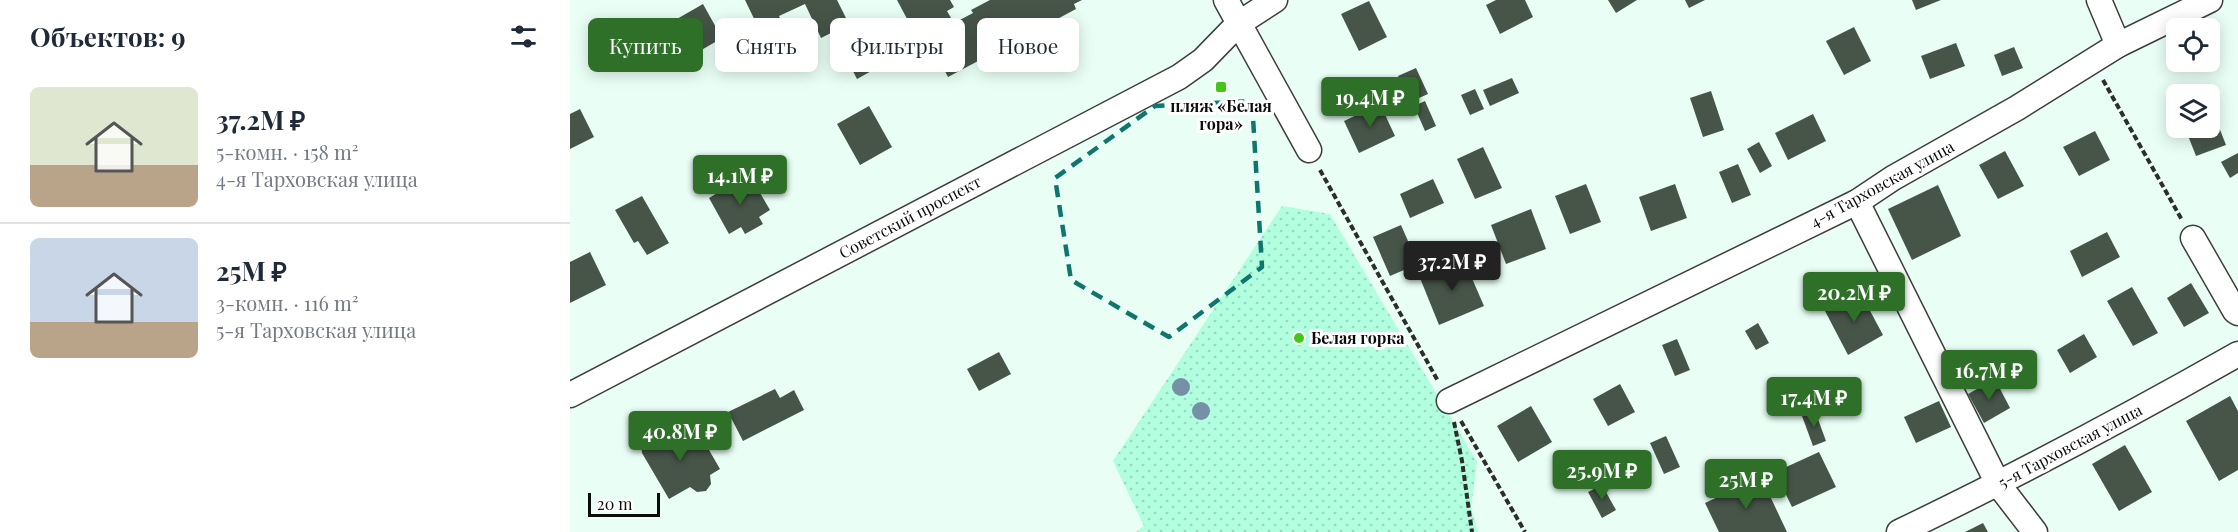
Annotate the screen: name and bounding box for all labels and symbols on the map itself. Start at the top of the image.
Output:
pin: 19.4M ₽ [1315,77,1425,128]
marker: пляж «Белая гора» [1214,80,1228,94]
place label: пляж «Белая гора» [1170,95,1272,134]
street label: 4-я Тарховская улица [1806,135,1957,232]
pin: 14.1M ₽ [685,155,795,206]
street label: Советский проспект [835,170,985,263]
pin: 37.2M ₽ [1397,241,1507,292]
pin: 20.2M ₽ [1799,272,1909,323]
place label: Белая горка [1311,327,1405,348]
marker: Белая горка [1292,331,1306,345]
pin: 16.7M ₽ [1934,350,2044,401]
pin: 17.4M ₽ [1759,377,1869,428]
street label: 5-я Тарховская улица [1994,399,2145,492]
pin: 40.8M ₽ [625,411,735,462]
pin: 25.9M ₽ [1547,450,1657,501]
pin: 25M ₽ [1704,459,1788,510]
scale bar [588,490,660,518]

